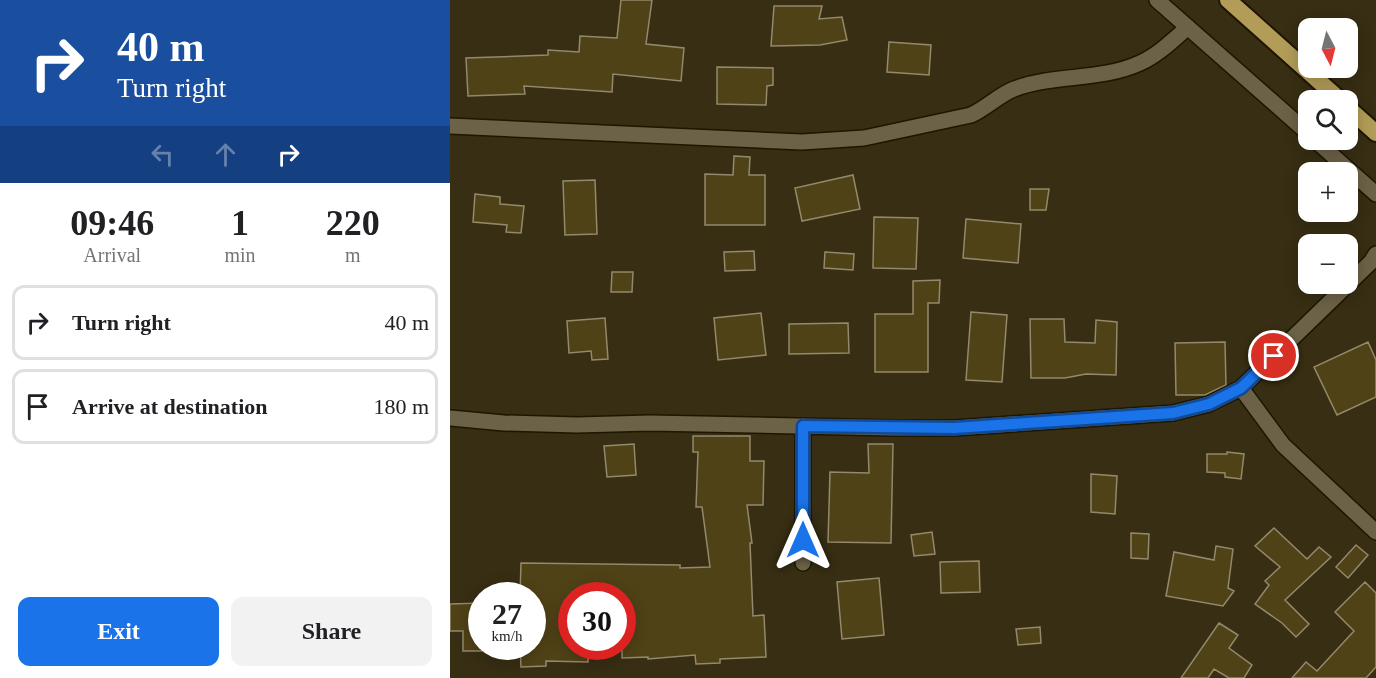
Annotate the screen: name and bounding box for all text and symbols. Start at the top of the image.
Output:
north arrow [1298,18,1358,78]
map controls [1298,18,1358,294]
icon: right [18,24,96,102]
text: 40 m [117,24,205,70]
text: Turn right [117,73,226,103]
button: search [1298,90,1358,150]
icon: left [146,138,179,171]
icon: ahead [209,138,242,171]
icon: right [272,138,305,171]
button: + [1298,162,1358,222]
text: 09:46 [70,203,154,243]
text: 1 [231,203,249,243]
text: 220 [326,203,380,243]
button: − [1298,234,1358,294]
text: Arrival [83,244,141,266]
text: min [224,244,256,266]
text: m [345,244,361,266]
icon: right [21,306,54,339]
text: Turn right [72,310,171,335]
text: 40 m [384,310,429,335]
pin [1248,330,1299,381]
icon: arrive [1257,339,1290,372]
icon: arrive [21,390,54,423]
text: Arrive at destination [72,394,268,419]
text: 180 m [373,394,429,419]
position arrow [771,508,835,572]
speed limit sign: 30 [558,582,636,660]
button: Exit [18,597,219,666]
button: Share [231,597,432,666]
text: 27 [492,597,522,630]
text: km/h [492,628,522,644]

